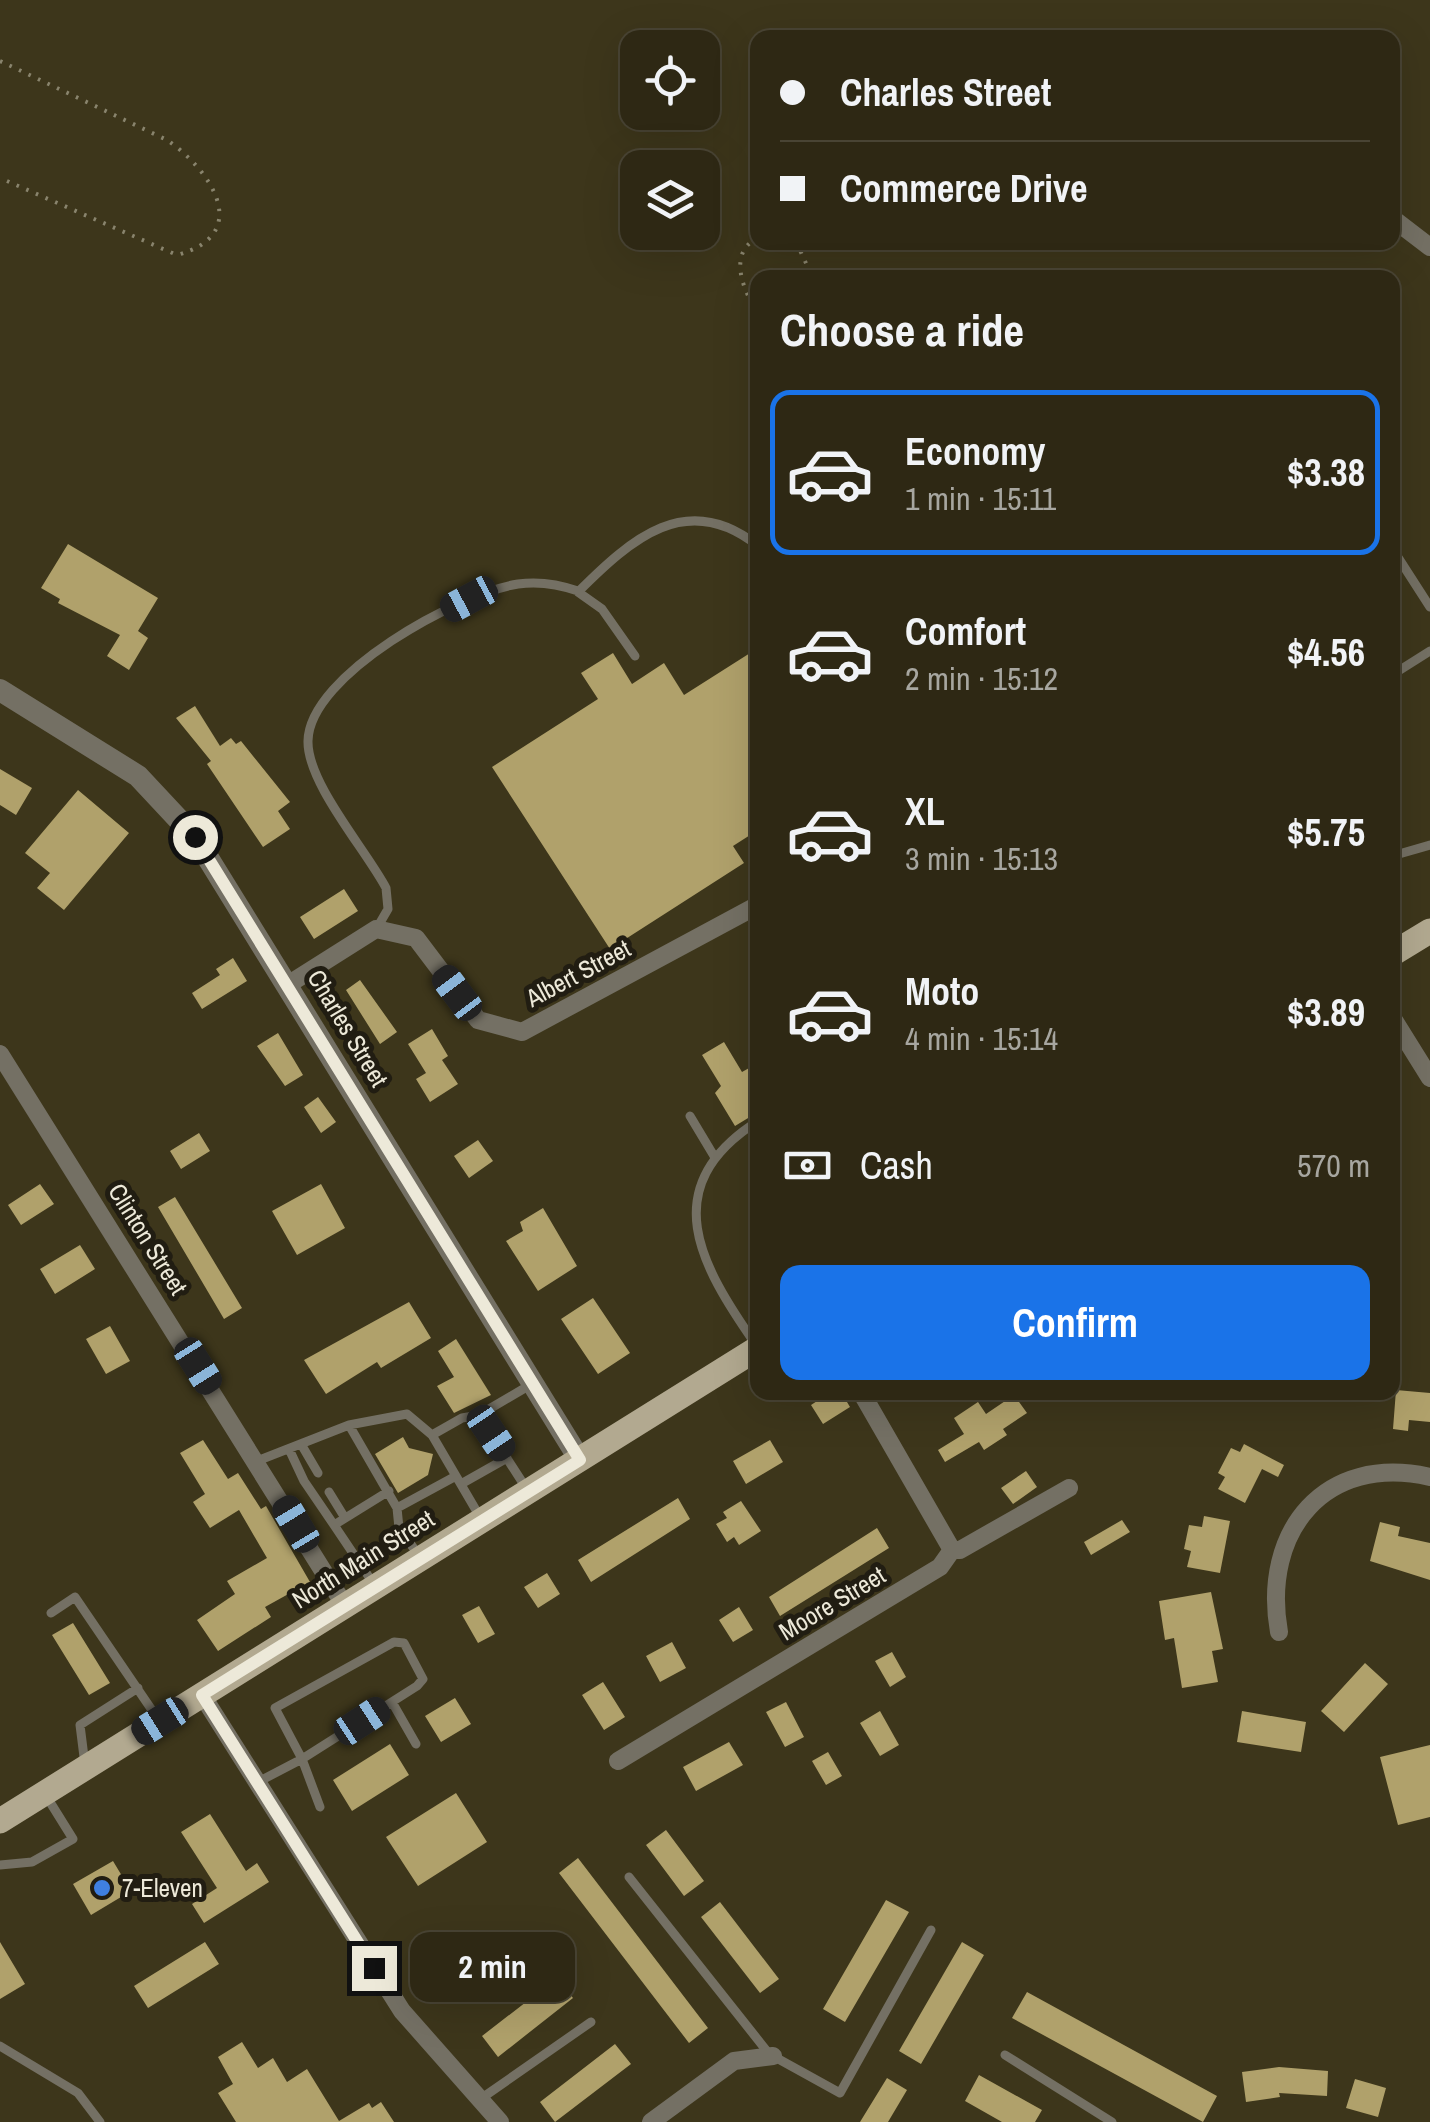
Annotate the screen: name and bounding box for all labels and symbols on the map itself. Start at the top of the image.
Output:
car [435,572,503,626]
route start [173,815,218,860]
street label: Albert Street [519,931,637,1015]
car [427,960,487,1026]
street label: Charles Street [300,963,396,1093]
street label: Clinton Street [100,1177,196,1301]
car [169,1333,227,1399]
car [462,1400,520,1466]
car [268,1491,324,1557]
street label: North Main Street [285,1502,441,1616]
street label: Moore Street [772,1558,892,1648]
car [127,1692,193,1750]
car [329,1692,395,1750]
place label: 7-Eleven [122,1871,203,1905]
marker: 7-Eleven [91,1877,113,1899]
callout: 2 min [409,1933,574,2003]
route end [352,1946,397,1991]

